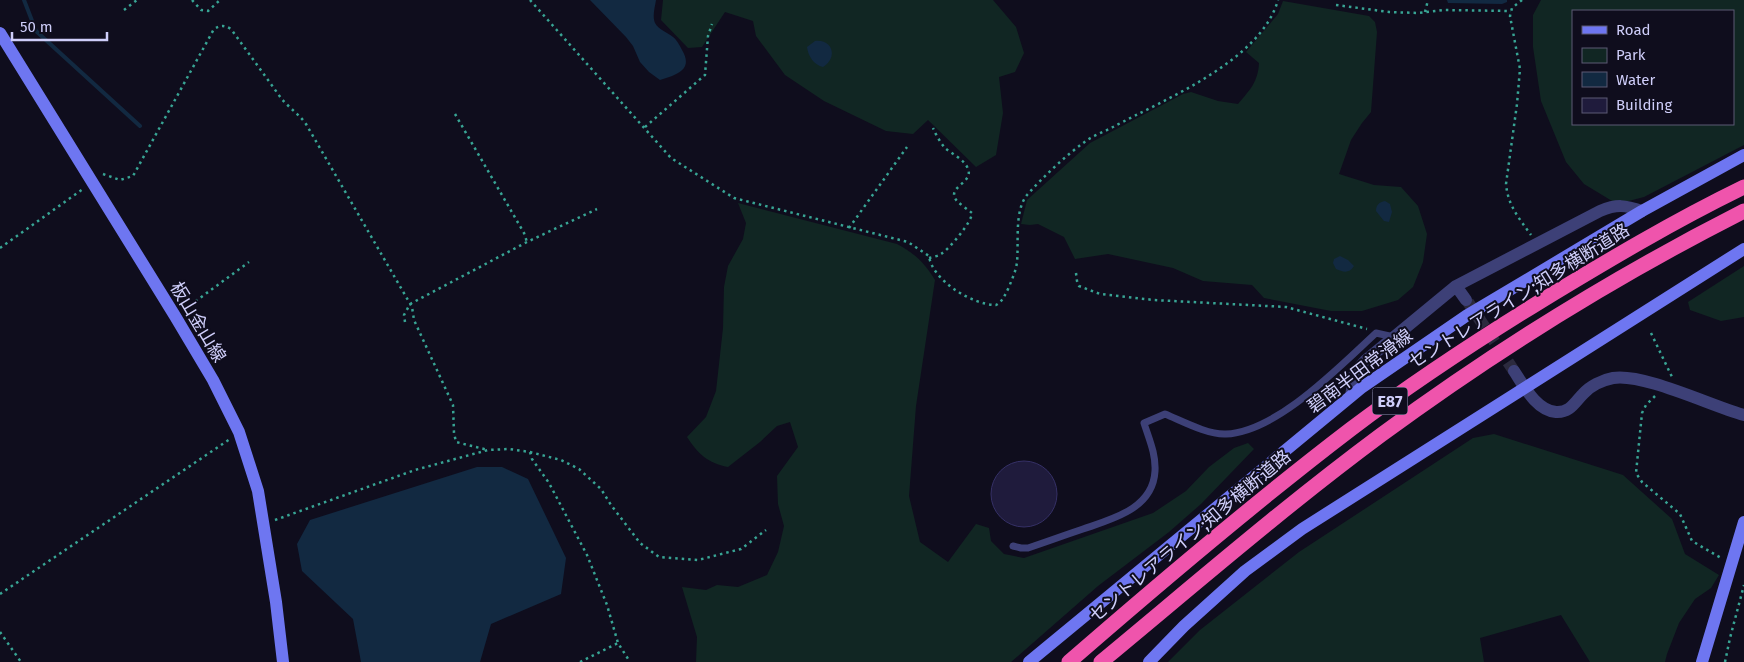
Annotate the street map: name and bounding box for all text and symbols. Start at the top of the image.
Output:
scale bar [12,10,108,42]
legend [1572,10,1734,125]
text: 50 m [20,18,53,36]
text: Road [1616,21,1651,39]
text: Park [1616,46,1646,64]
text: Water [1616,71,1655,89]
text: Building [1616,96,1672,114]
street label: セントレアライン;知多横断道路 [1404,219,1634,373]
street label: 板山金山線 [165,278,231,366]
street label: 碧南半田常滑線 [1303,324,1417,418]
road number: E87 [1372,388,1408,414]
street label: セントレアライン;知多横断道路 [1085,445,1295,627]

